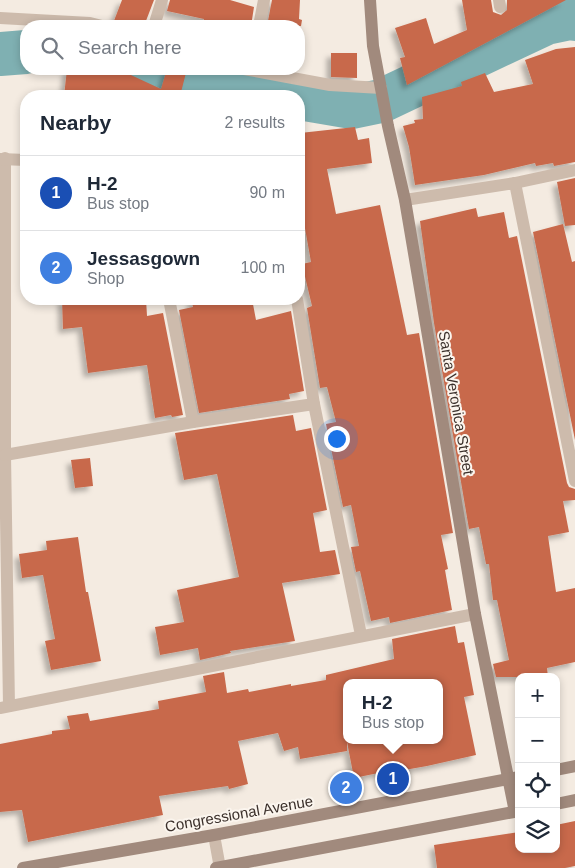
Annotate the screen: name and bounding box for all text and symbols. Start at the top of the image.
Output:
search box [20,20,305,75]
icon: search [38,34,66,62]
text: Search here [78,37,182,58]
text: Nearby [40,111,111,134]
text: 2 results [225,114,285,131]
text: H-2 [87,173,118,194]
text: 1 [52,184,60,201]
text: 90 m [249,184,285,201]
text: Bus stop [87,195,149,212]
text: Jessasgown [87,248,200,269]
text: 2 [52,259,60,276]
text: 100 m [241,259,285,276]
text: Shop [87,270,124,287]
street label: Santa Veronica Street [435,330,478,477]
your location [324,426,350,452]
map controls [515,673,560,853]
button: + [515,673,560,718]
popup [343,679,443,744]
text: H-2 [362,692,392,713]
text: Bus stop [362,714,424,731]
button: − [515,718,560,763]
pin: 1 [377,760,409,798]
button: locate [515,763,560,808]
pin: 2 [330,769,362,807]
street label: Congressional Avenue [164,792,314,835]
button: layers [515,808,560,853]

